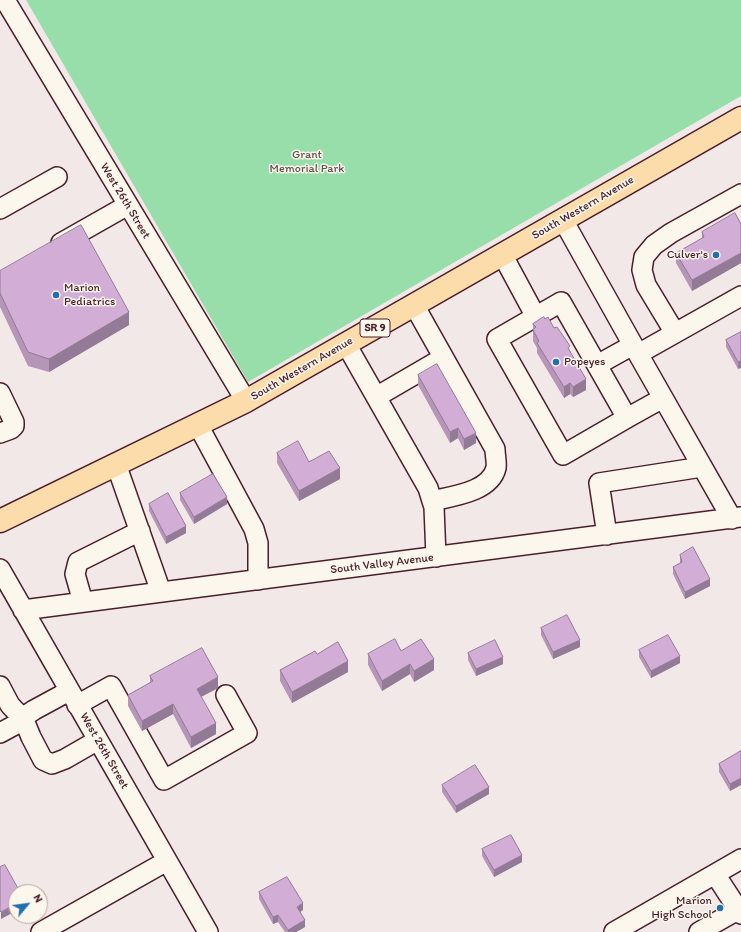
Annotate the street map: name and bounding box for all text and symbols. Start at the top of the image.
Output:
park label: Grant Memorial Park [270,148,344,176]
street label: West 26th Street [97,161,153,241]
street label: South Western Avenue [529,173,637,243]
place label: Culver's [667,248,708,262]
marker: Culver's [711,250,721,260]
place label: Marion Pediatrics [64,281,115,309]
marker: Marion Pediatrics [51,290,61,300]
road number: SR 9 [360,319,390,337]
street label: South Western Avenue [248,334,356,404]
place label: Popeyes [564,355,605,369]
marker: Popeyes [551,357,561,367]
street label: South Valley Avenue [330,551,434,577]
street label: West 26th Street [76,710,132,792]
north arrow [8,884,48,924]
text: N [31,892,46,905]
place label: Marion High School [651,894,712,922]
marker: Marion High School [715,903,725,913]

